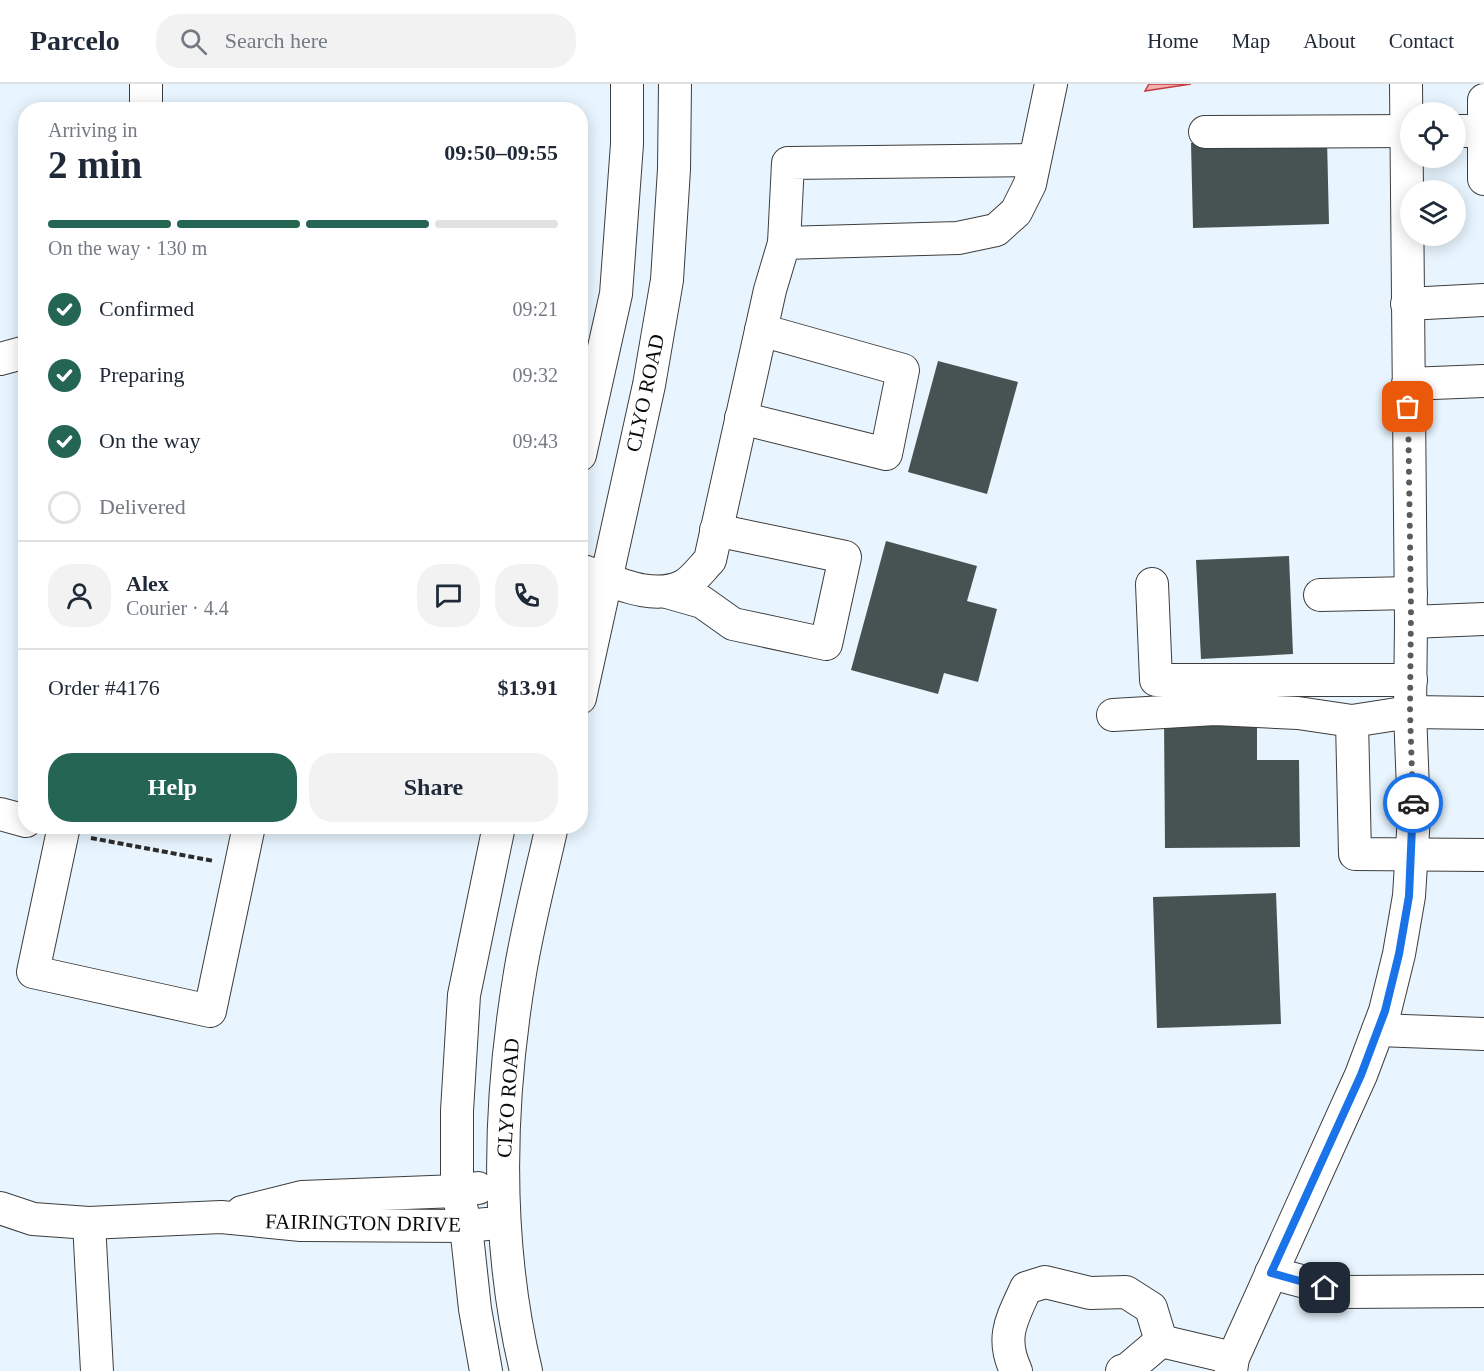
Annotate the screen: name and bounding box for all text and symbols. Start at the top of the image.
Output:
search box [156,14,576,68]
text: Parcelo [30,25,120,56]
icon: search [177,25,210,58]
text: Search here [225,28,328,53]
text: Home [1147,29,1199,53]
text: Map [1232,29,1270,53]
text: About [1303,29,1356,53]
text: Contact [1389,29,1454,53]
map controls [1400,102,1466,246]
button: locate [1400,102,1466,168]
text: Arriving in [48,119,137,141]
text: 09:50–09:55 [444,140,558,165]
text: 2 min [48,143,142,186]
button: layers [1400,180,1466,246]
text: On the way · 130 m [48,237,207,259]
icon: check [48,293,81,326]
text: Confirmed [99,296,194,321]
text: 09:21 [512,298,558,320]
street label: CLYO ROAD [621,332,669,454]
icon: check [48,359,81,392]
text: Preparing [99,362,185,387]
text: 09:32 [512,364,558,386]
pin [1382,381,1433,432]
icon: bag [1391,390,1424,423]
icon: check [48,425,81,458]
text: On the way [99,428,200,453]
text: 09:43 [512,430,558,452]
text: Delivered [99,494,186,519]
button: person [48,564,111,627]
button: chat [417,564,480,627]
button: phone [495,564,558,627]
text: Alex [126,571,169,596]
text: Courier · 4.4 [126,597,229,619]
text: Order #4176 [48,675,160,700]
text: $13.91 [498,675,558,700]
button: Help [48,753,297,822]
button: Share [309,753,558,822]
courier [1383,773,1443,833]
icon: car [1397,787,1430,820]
street label: CLYO ROAD [492,1037,524,1159]
street label: FAIRINGTON DRIVE [265,1209,461,1237]
pin [1299,1262,1350,1313]
icon: home [1308,1271,1341,1304]

